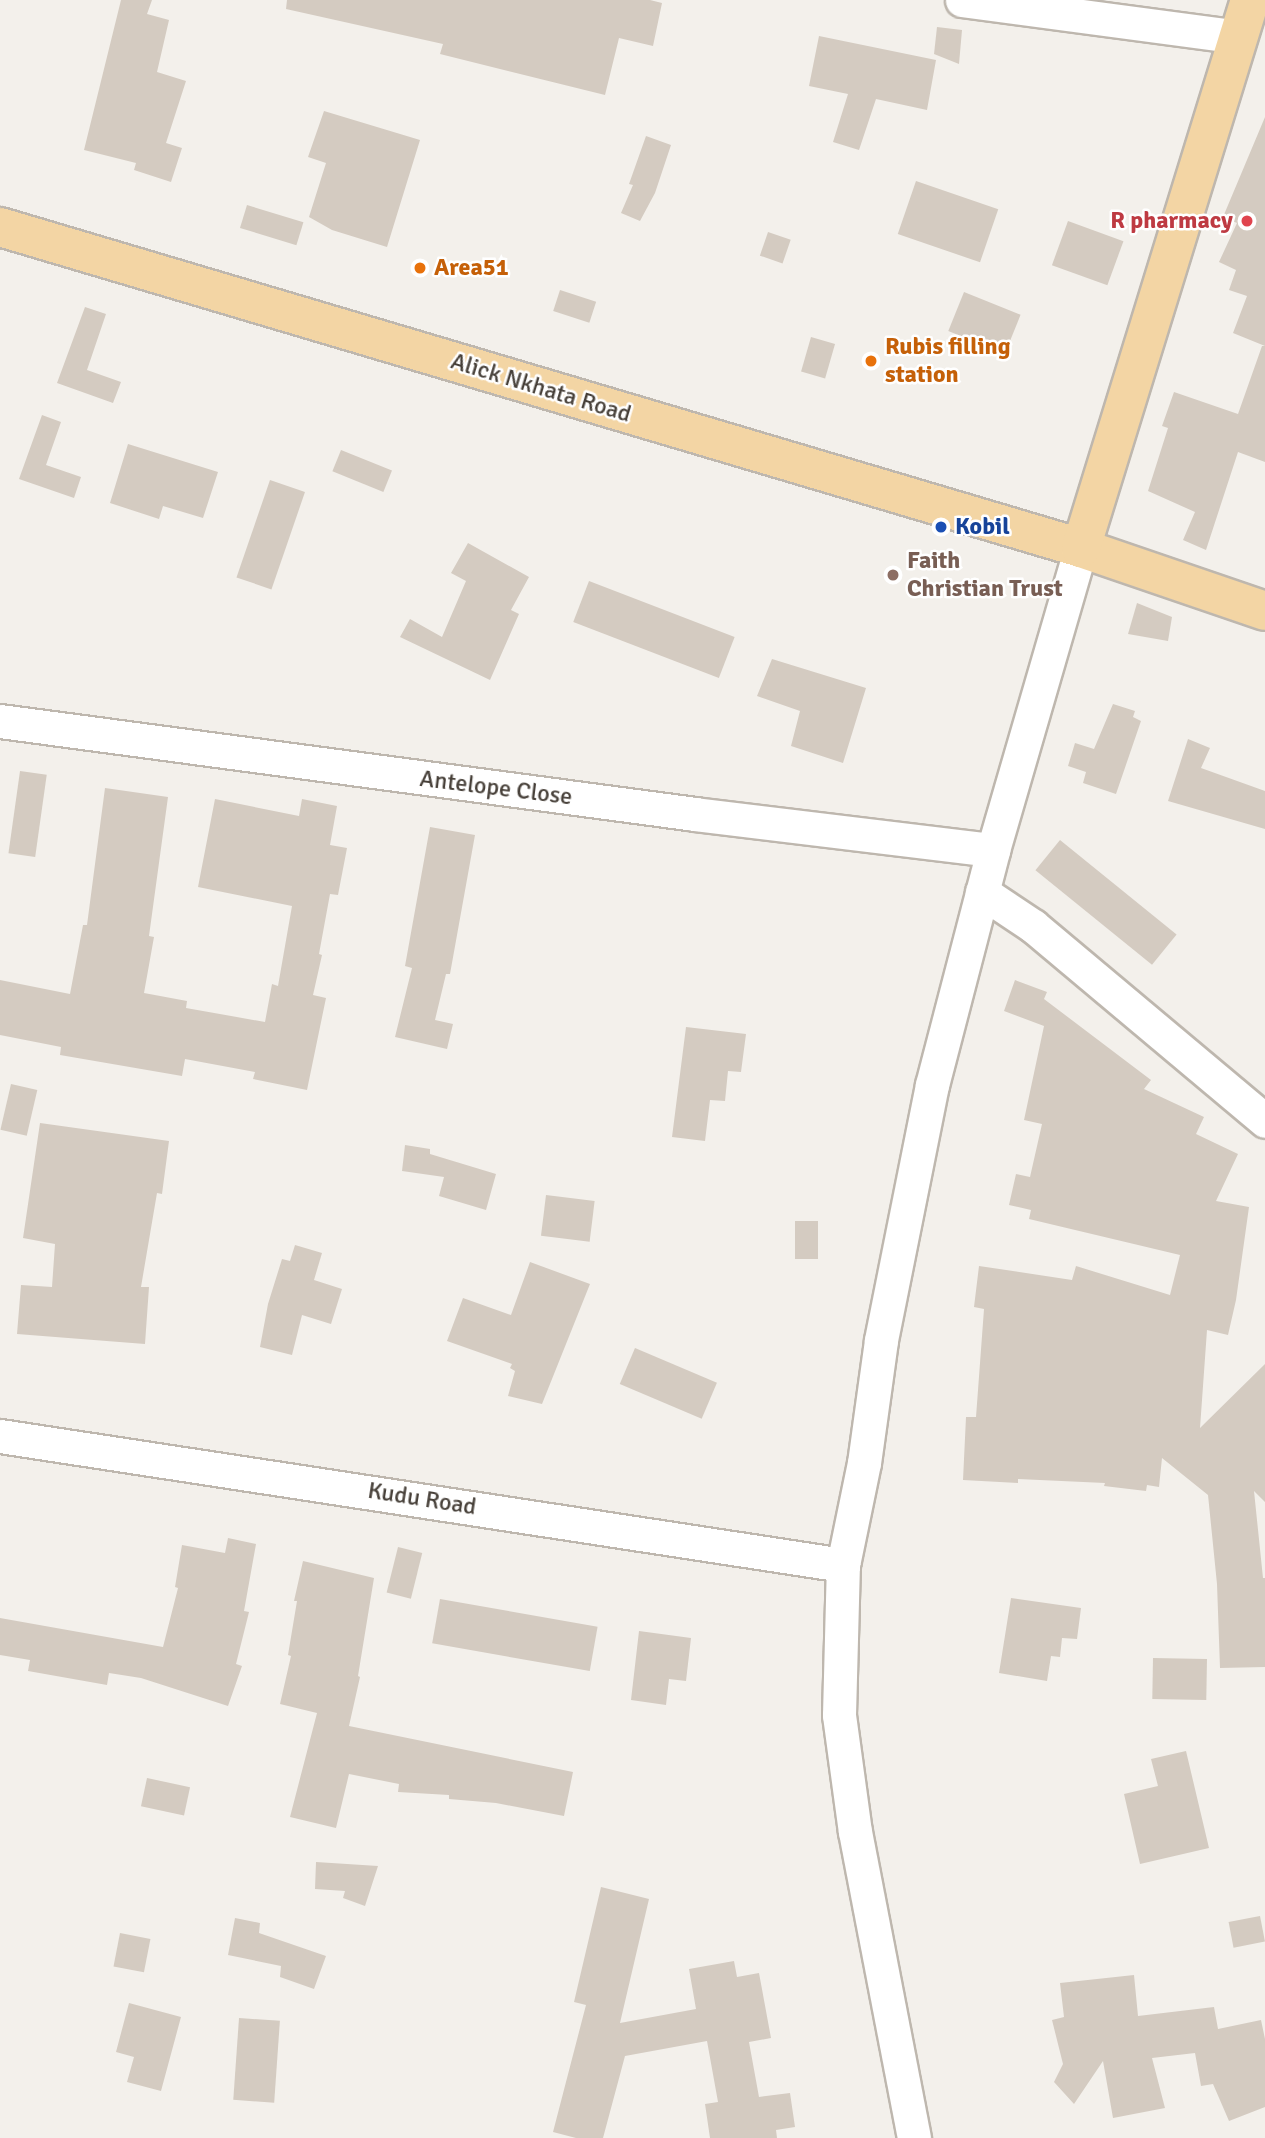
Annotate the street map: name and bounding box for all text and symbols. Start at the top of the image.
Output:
place label: R pharmacy [1110,207,1233,235]
marker: R pharmacy [1239,213,1255,229]
place label: Area51 [434,254,509,282]
marker: Area51 [412,260,428,276]
place label: Rubis filling station [885,333,1011,389]
street label: Alick Nkhata Road [447,347,635,429]
marker: Rubis filling station [863,353,879,369]
place label: Kobil [955,513,1010,541]
marker: Kobil [933,519,949,535]
place label: Faith Christian Trust [907,547,1063,603]
marker: Faith Christian Trust [885,567,901,583]
street label: Antelope Close [418,764,574,812]
street label: Kudu Road [366,1476,478,1522]

